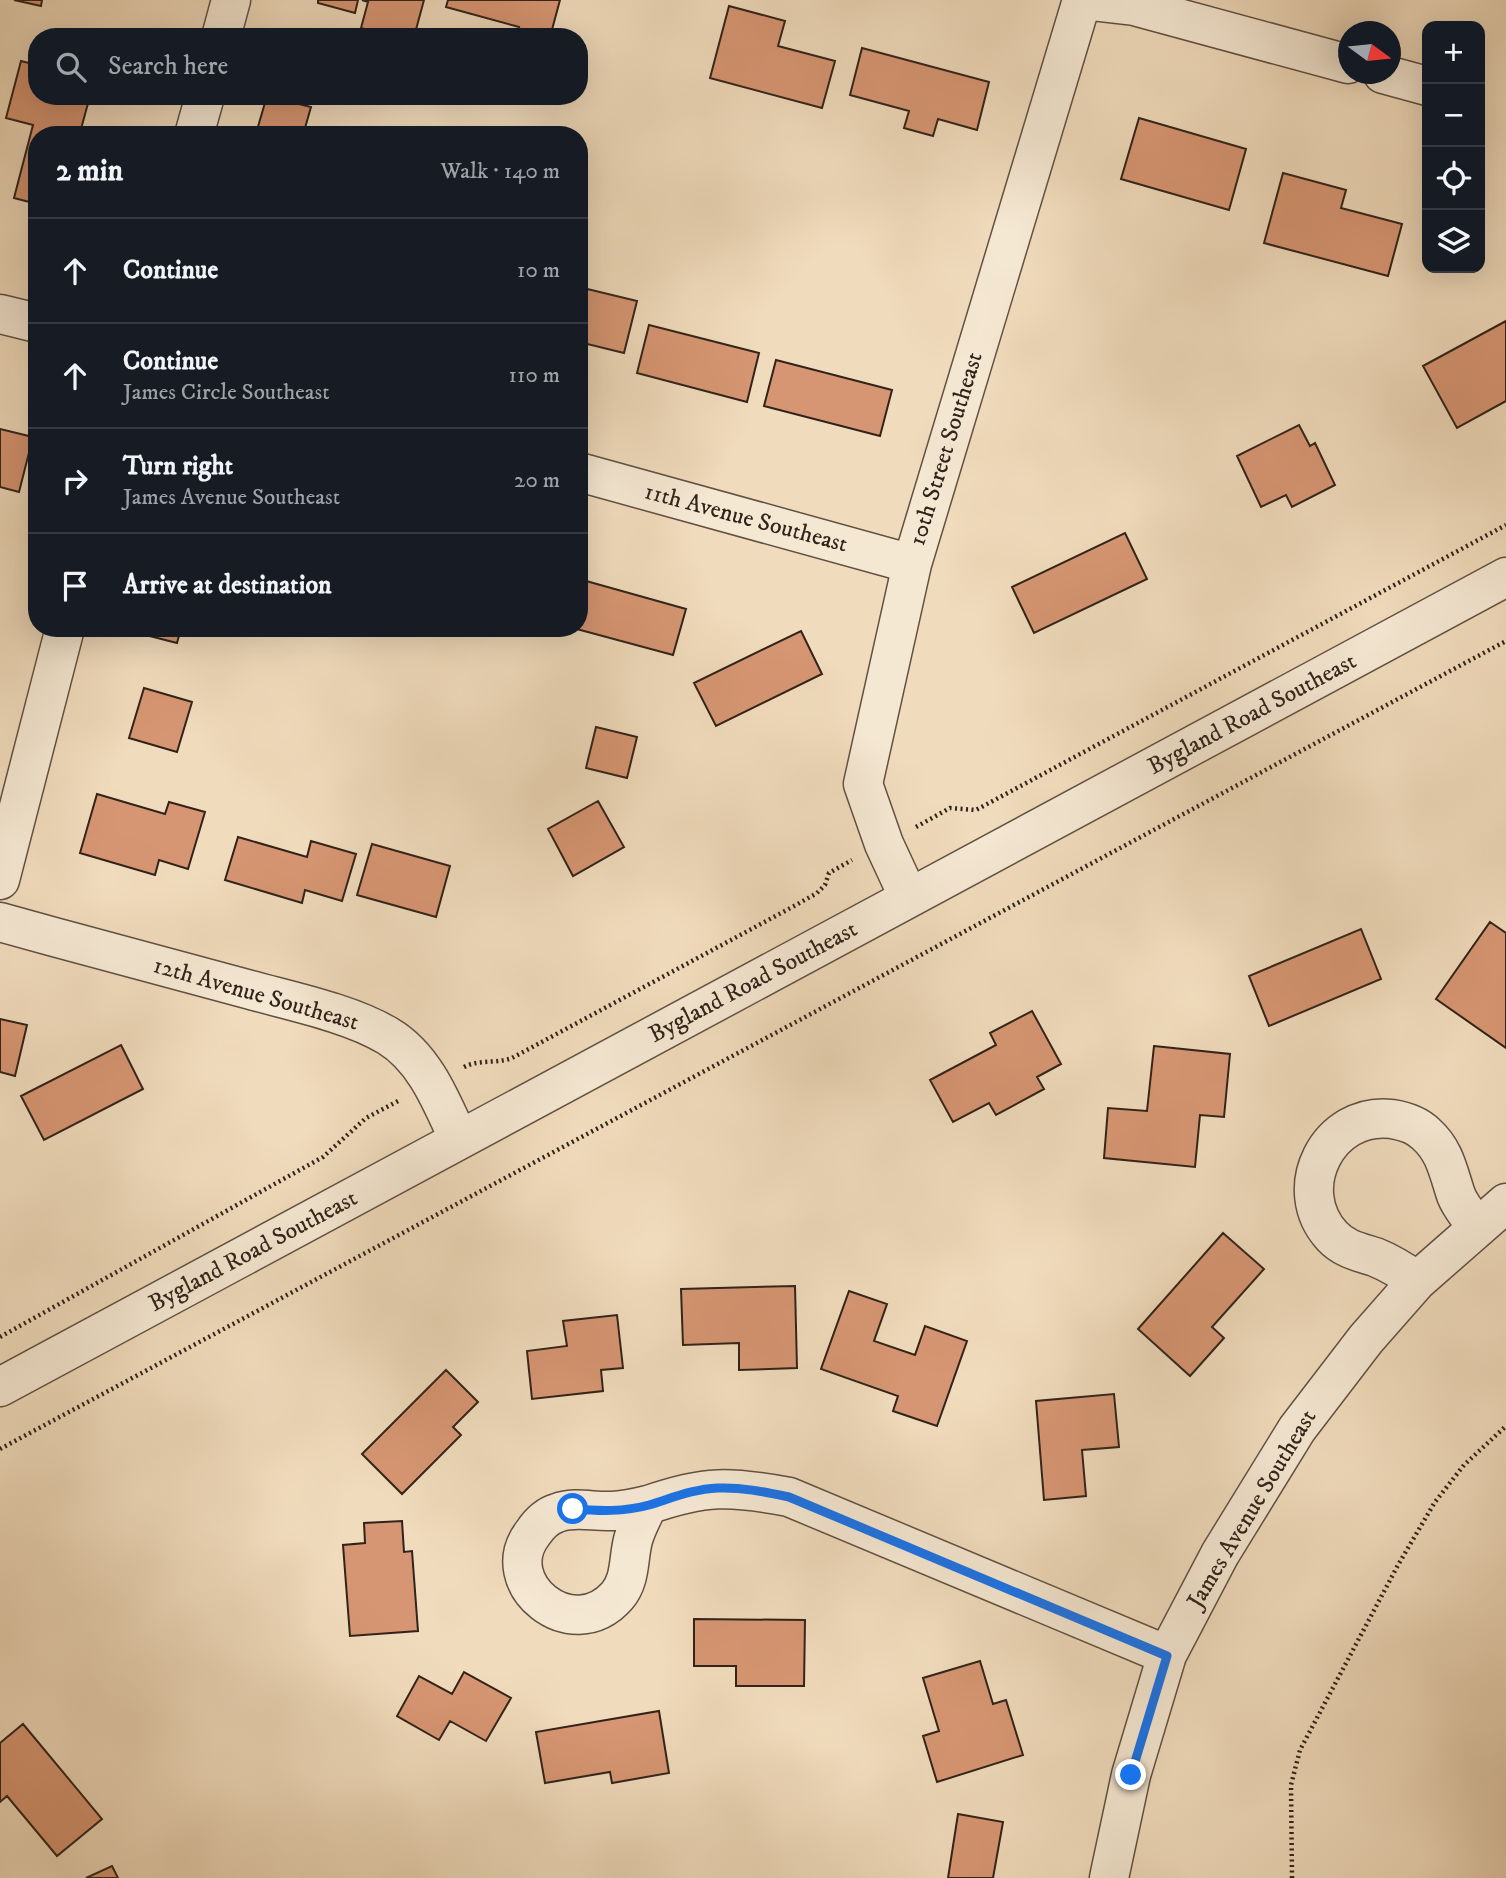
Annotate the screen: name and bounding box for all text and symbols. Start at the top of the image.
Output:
north arrow [1338,21,1401,84]
map controls [1422,21,1485,273]
button: + [1422,21,1485,84]
search box [28,28,588,105]
icon: search [52,48,90,86]
text: Search here [108,50,228,83]
button: − [1422,84,1485,147]
button: locate [1422,147,1485,210]
text: 2 min [56,153,123,190]
text: Walk · 140 m [441,157,560,186]
button: layers [1422,210,1485,273]
icon: ahead [56,252,94,290]
text: Continue [123,254,218,287]
text: 10 m [517,256,560,285]
text: Continue [123,345,218,378]
street label: 10th Street Southeast [902,348,990,549]
icon: ahead [56,357,94,395]
text: 110 m [509,361,560,390]
text: James Circle Southeast [123,378,330,407]
text: Turn right [123,450,233,483]
icon: right [56,462,94,500]
text: 20 m [514,466,560,495]
street label: 11th Avenue Southeast [641,476,851,560]
text: James Avenue Southeast [123,483,340,512]
icon: arrive [56,567,94,605]
text: Arrive at destination [123,569,332,602]
street label: Bygland Road Southeast [1143,646,1362,782]
street label: Bygland Road Southeast [644,914,863,1050]
street label: 12th Avenue Southeast [150,950,362,1038]
street label: Bygland Road Southeast [144,1183,363,1319]
street label: James Avenue Southeast [1180,1404,1323,1616]
route start [557,1493,588,1524]
route end [1115,1759,1146,1790]

